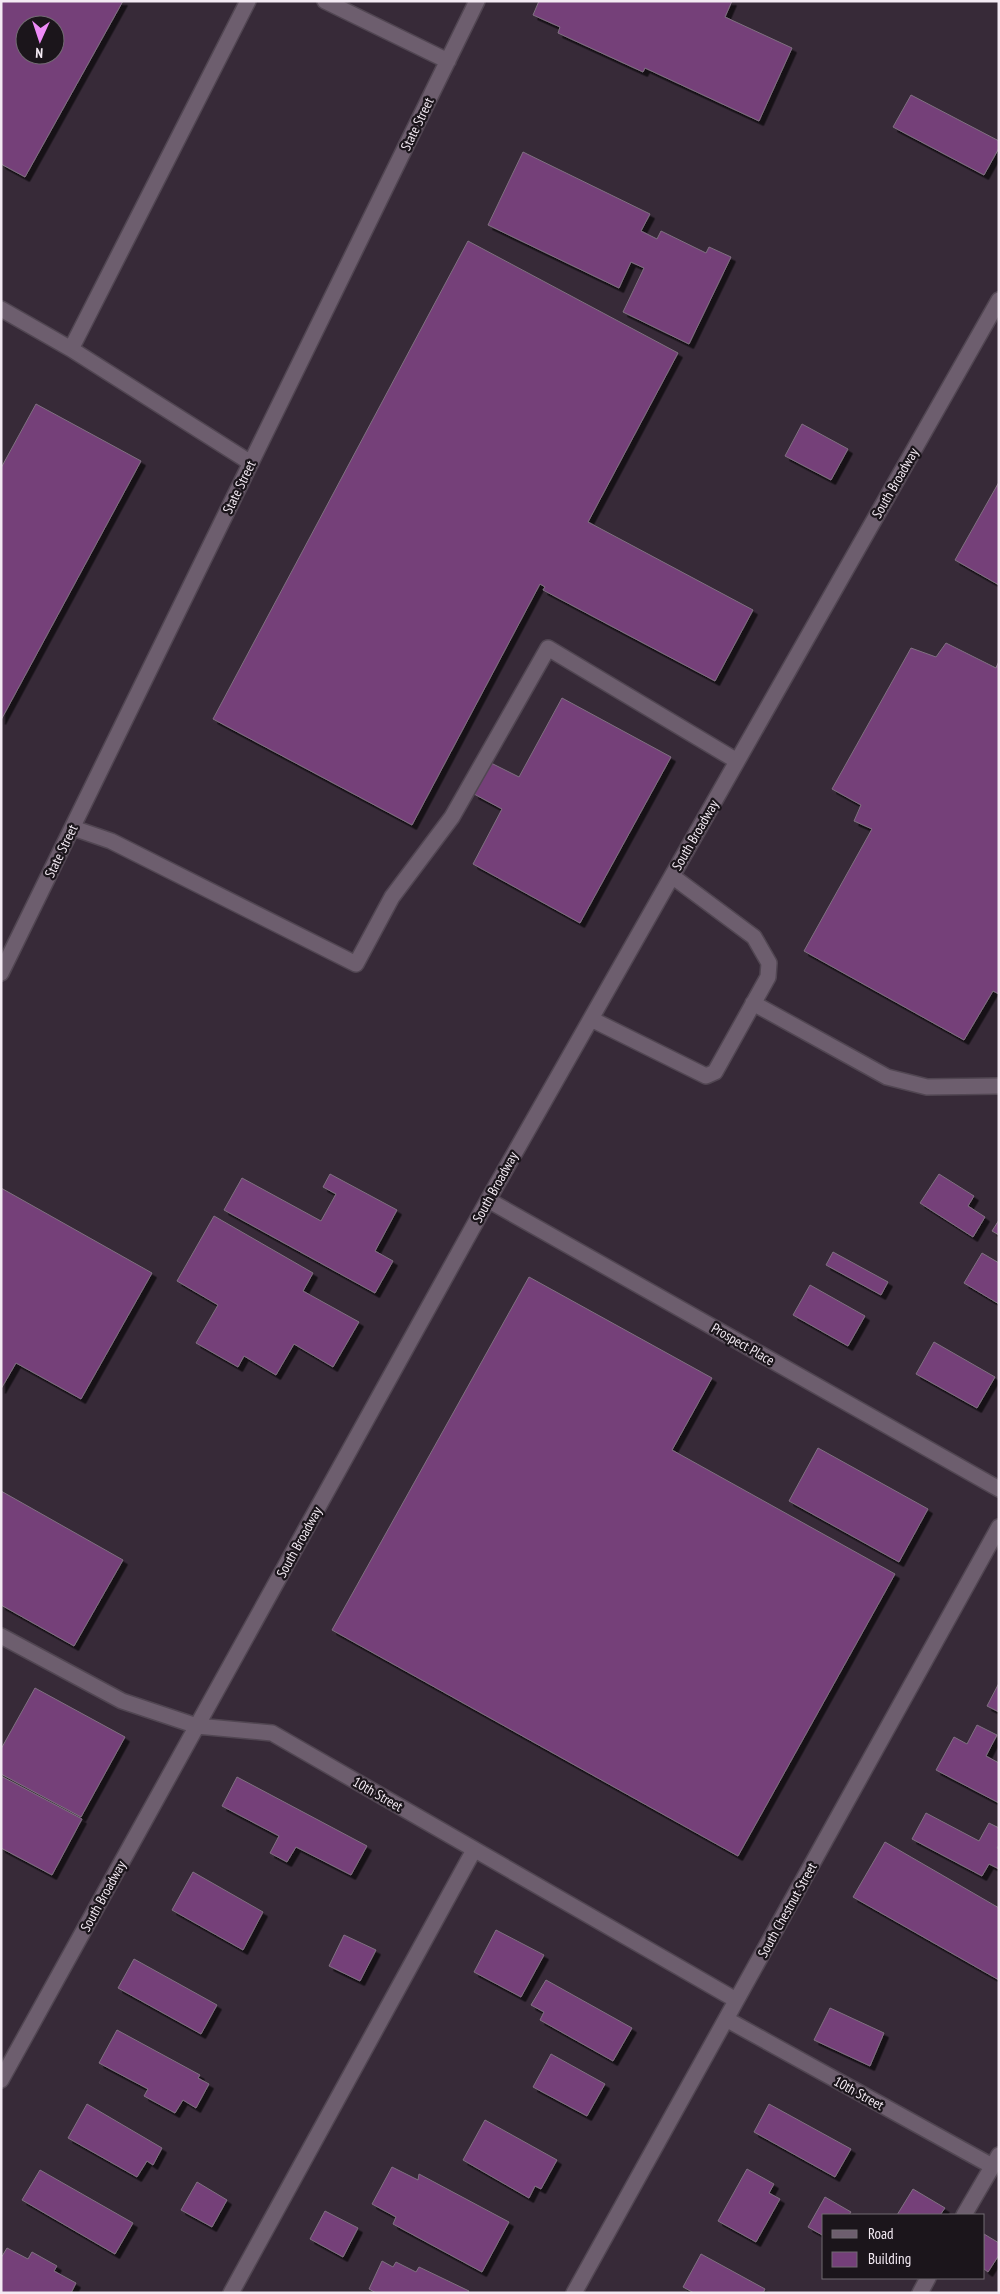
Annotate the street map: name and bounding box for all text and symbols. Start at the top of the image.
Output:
north arrow [15,15,65,65]
text: N [35,44,44,62]
street label: State Street [396,94,438,154]
street label: South Broadway [868,444,923,521]
street label: State Street [218,457,260,517]
street label: South Broadway [668,796,723,873]
street label: State Street [40,821,82,881]
street label: South Broadway [468,1148,522,1226]
street label: Prospect Place [708,1319,778,1369]
street label: South Broadway [272,1503,326,1581]
street label: 10th Street [350,1773,406,1816]
street label: South Broadway [76,1857,130,1935]
street label: South Chestnut Street [753,1859,821,1961]
street label: 10th Street [831,2072,887,2114]
legend [822,2214,985,2279]
text: Road [868,2224,894,2243]
text: Building [868,2249,911,2268]

